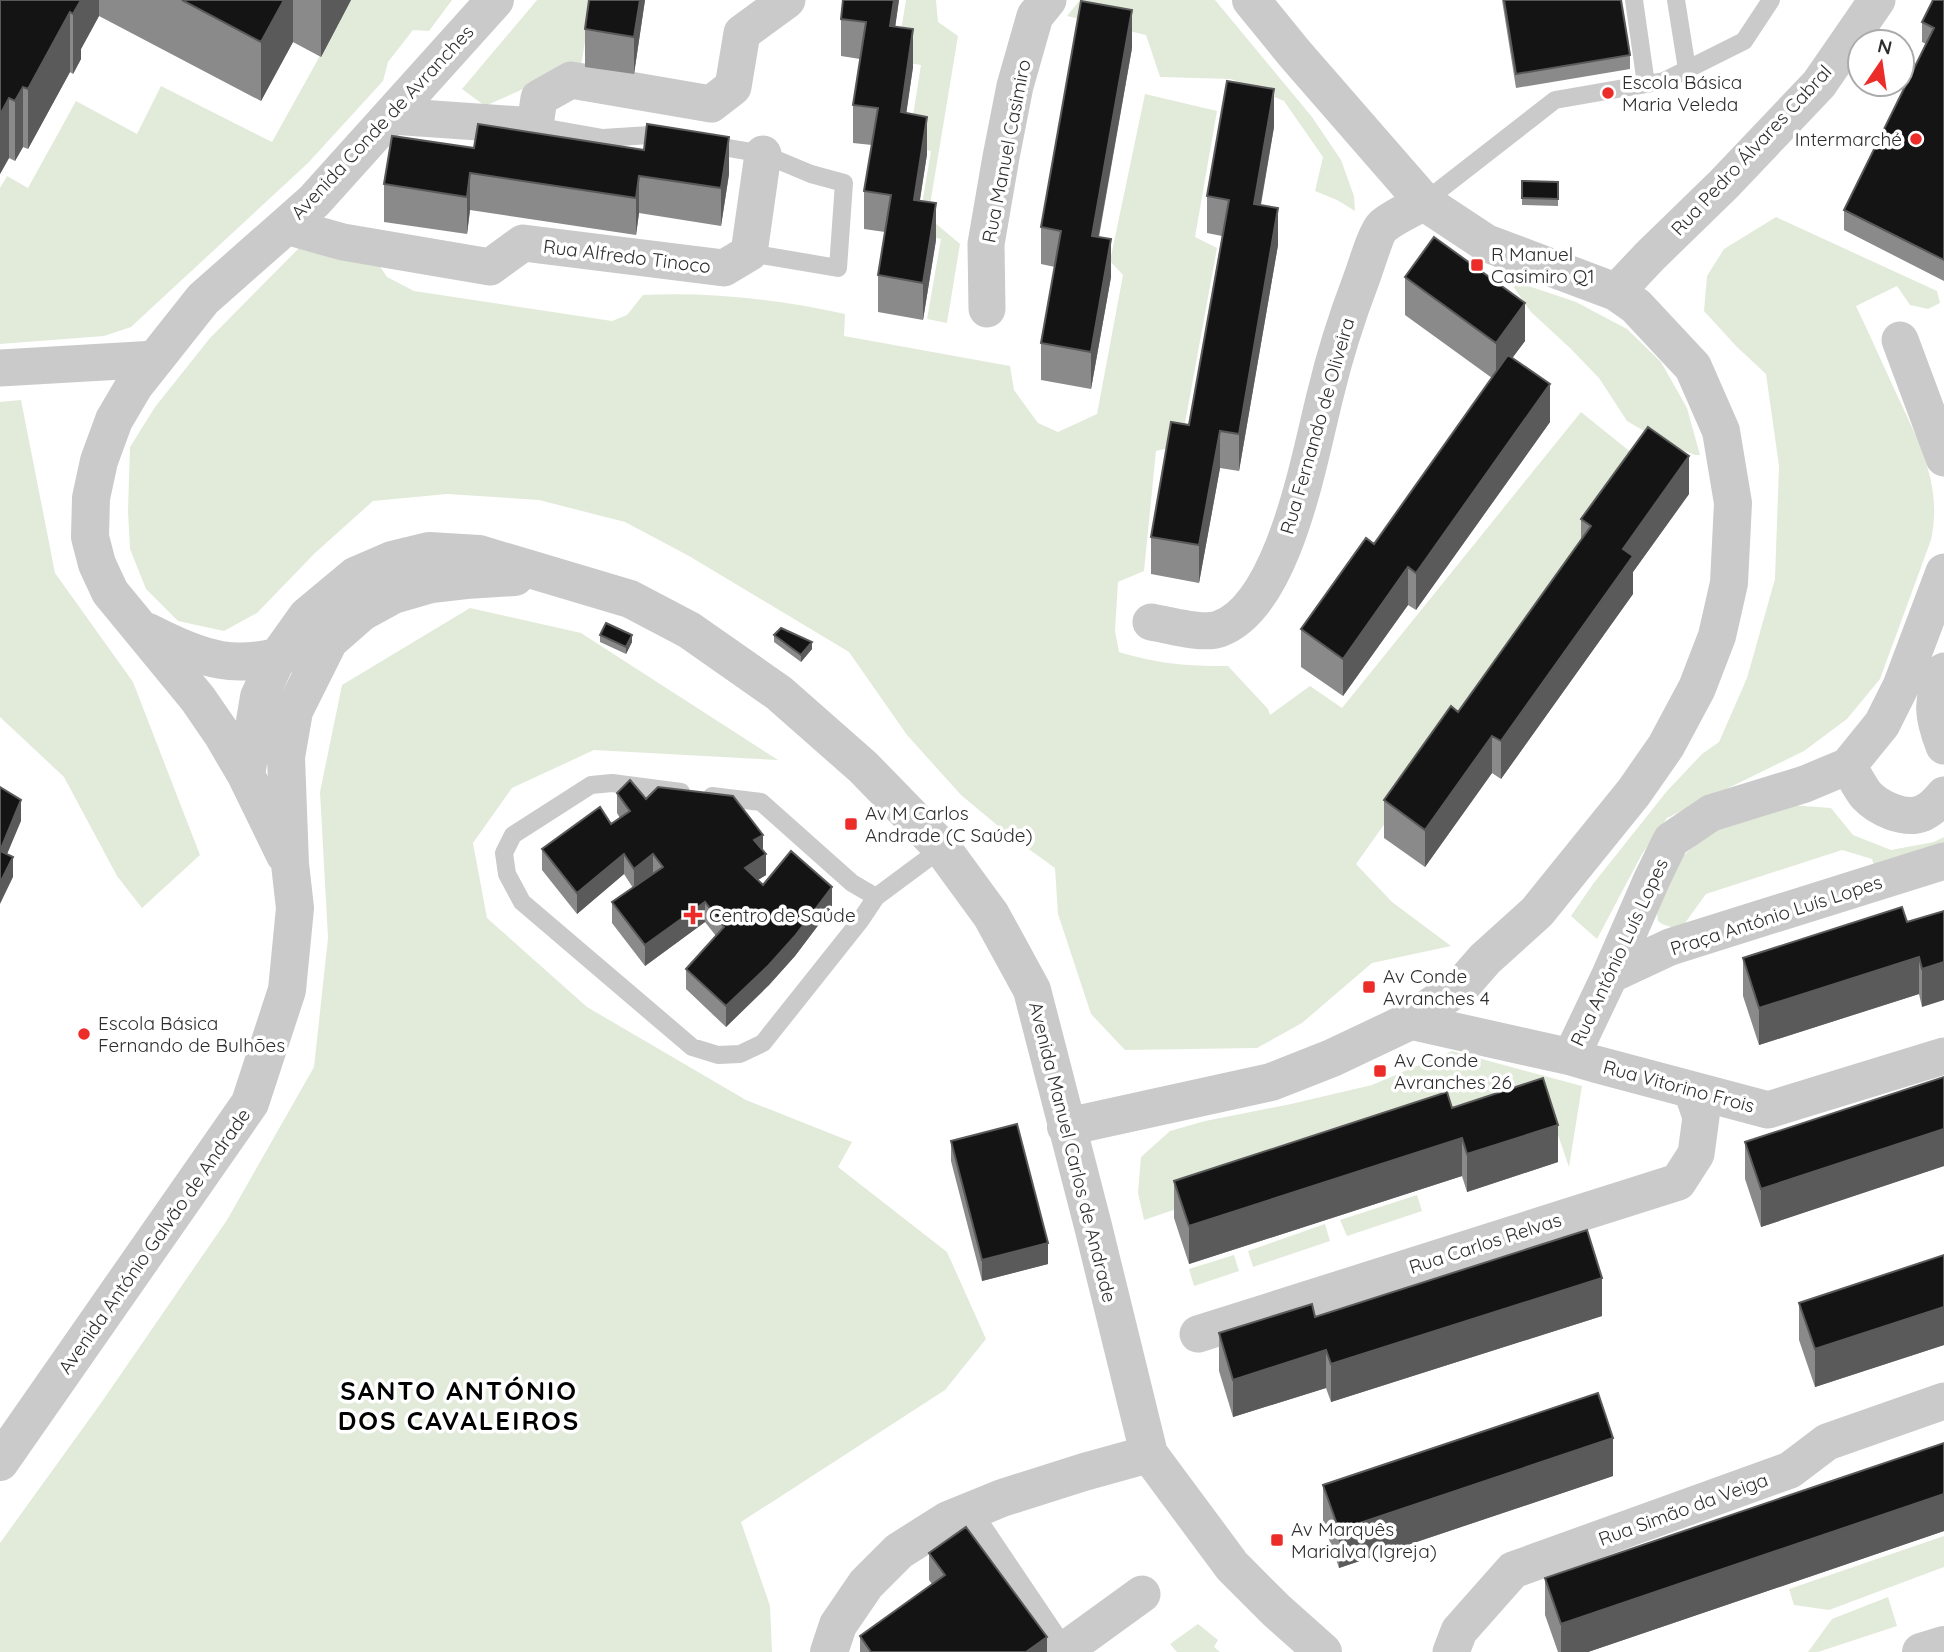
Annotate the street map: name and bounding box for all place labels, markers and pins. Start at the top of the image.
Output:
place label: Escola Básica Maria Veleda [1622,70,1742,116]
marker: Escola Básica Maria Veleda [1600,85,1616,101]
place label: Intermarché [1795,127,1902,151]
marker: Intermarché [1908,131,1924,147]
place label: R Manuel Casimiro Q1 [1491,242,1595,288]
marker: R Manuel Casimiro Q1 [1469,257,1485,273]
place label: Av M Carlos Andrade (C Saúde) [865,801,1033,847]
marker: Av M Carlos Andrade (C Saúde) [843,816,859,832]
place label: Centro de Saúde [709,903,856,927]
marker: Centro de Saúde [683,905,703,925]
place label: Av Conde Avranches 4 [1383,964,1490,1010]
marker: Av Conde Avranches 4 [1361,979,1377,995]
place label: Escola Básica Fernando de Bulhões [98,1011,285,1057]
marker: Escola Básica Fernando de Bulhões [76,1026,92,1042]
place label: Av Conde Avranches 26 [1394,1048,1512,1094]
marker: Av Conde Avranches 26 [1372,1063,1388,1079]
place label: Av Marquês Marialva (Igreja) [1291,1517,1437,1563]
marker: Av Marquês Marialva (Igreja) [1269,1532,1285,1548]

